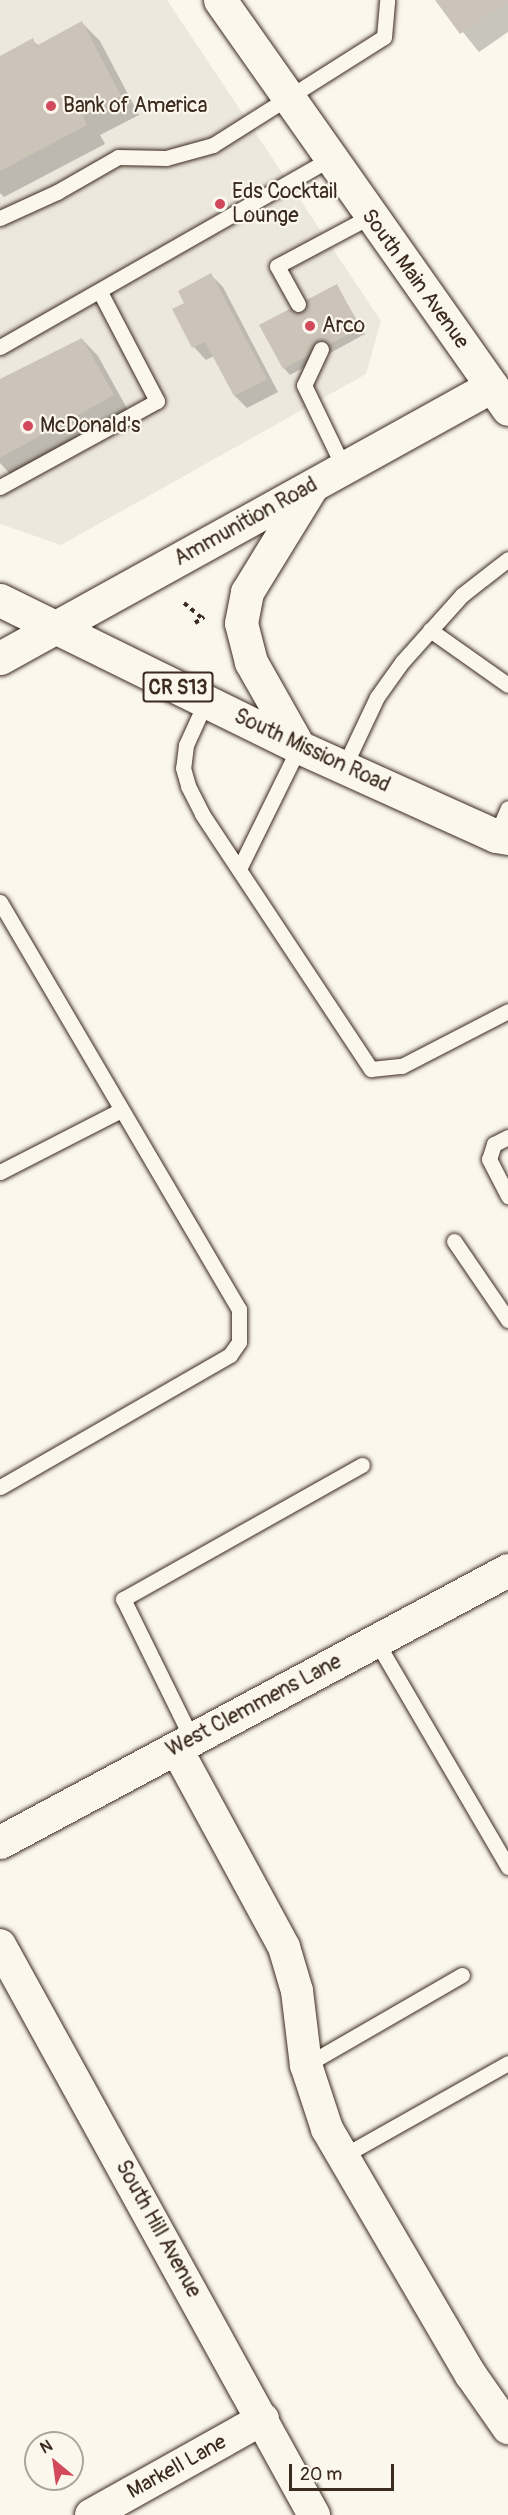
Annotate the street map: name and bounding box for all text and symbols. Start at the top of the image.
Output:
place label: Bank of America [63,93,207,119]
marker: Bank of America [44,99,58,113]
place label: Eds Cocktail Lounge [232,179,338,229]
marker: Eds Cocktail Lounge [213,197,227,211]
street label: South Main Avenue [356,204,474,354]
place label: Arco [322,313,365,339]
marker: Arco [303,319,317,333]
place label: McDonald's [40,413,141,439]
marker: McDonald's [21,419,35,433]
street label: Ammunition Road [170,472,322,572]
road number: CR S13 [142,670,214,704]
street label: South Mission Road [230,704,394,798]
street label: West Clemmens Lane [162,1649,346,1763]
street label: South Hill Avenue [110,2156,206,2302]
street label: Markell Lane [123,2429,231,2505]
north arrow [24,2431,84,2491]
text: N [37,2436,56,2458]
scale bar [292,2452,397,2490]
text: 20 m [300,2463,342,2486]

